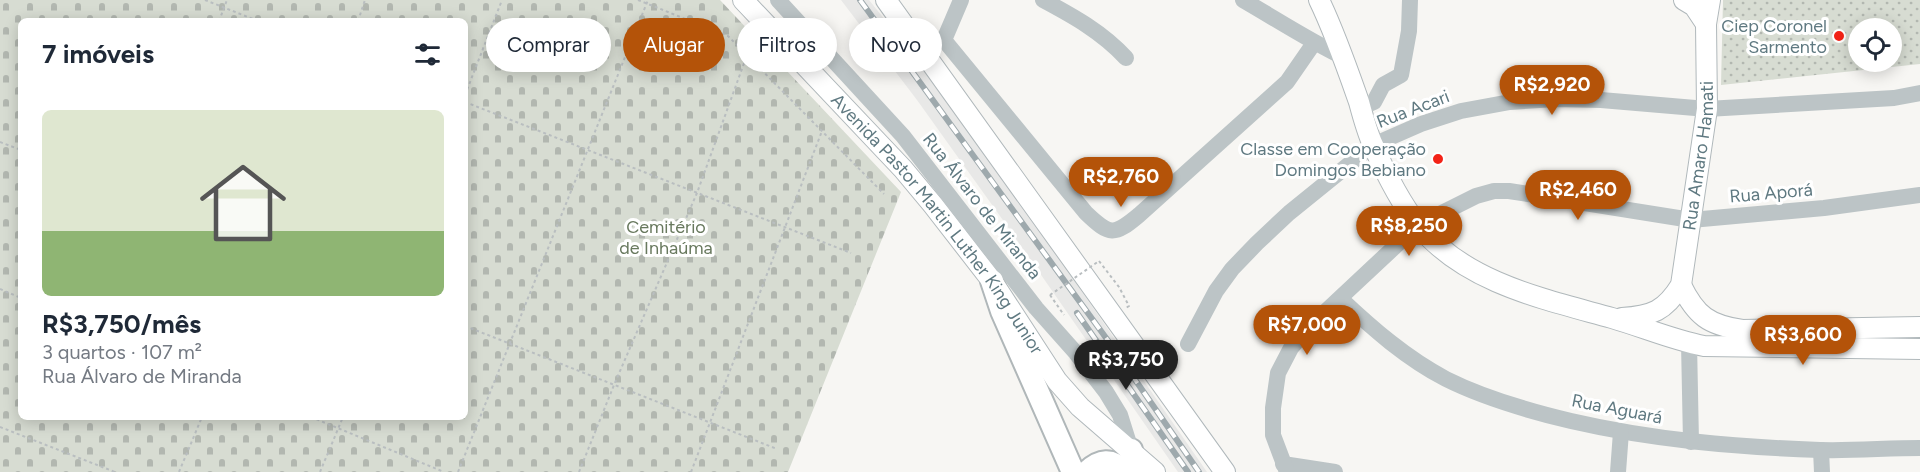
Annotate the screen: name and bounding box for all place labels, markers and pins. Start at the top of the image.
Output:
place label: Ciep Coronel Sarmento [1721,15,1827,58]
marker: Ciep Coronel Sarmento [1832,29,1846,43]
pin: R$2,920 [1497,65,1607,116]
place label: Classe em Cooperação Domingos Bebiano [1240,138,1426,181]
marker: Classe em Cooperação Domingos Bebiano [1431,152,1445,166]
pin: R$2,760 [1066,157,1176,208]
pin: R$2,460 [1523,170,1633,221]
pin: R$8,250 [1354,206,1464,257]
pin: R$7,000 [1252,305,1362,356]
pin: R$3,600 [1748,315,1858,366]
pin: R$3,750 [1071,340,1181,391]

